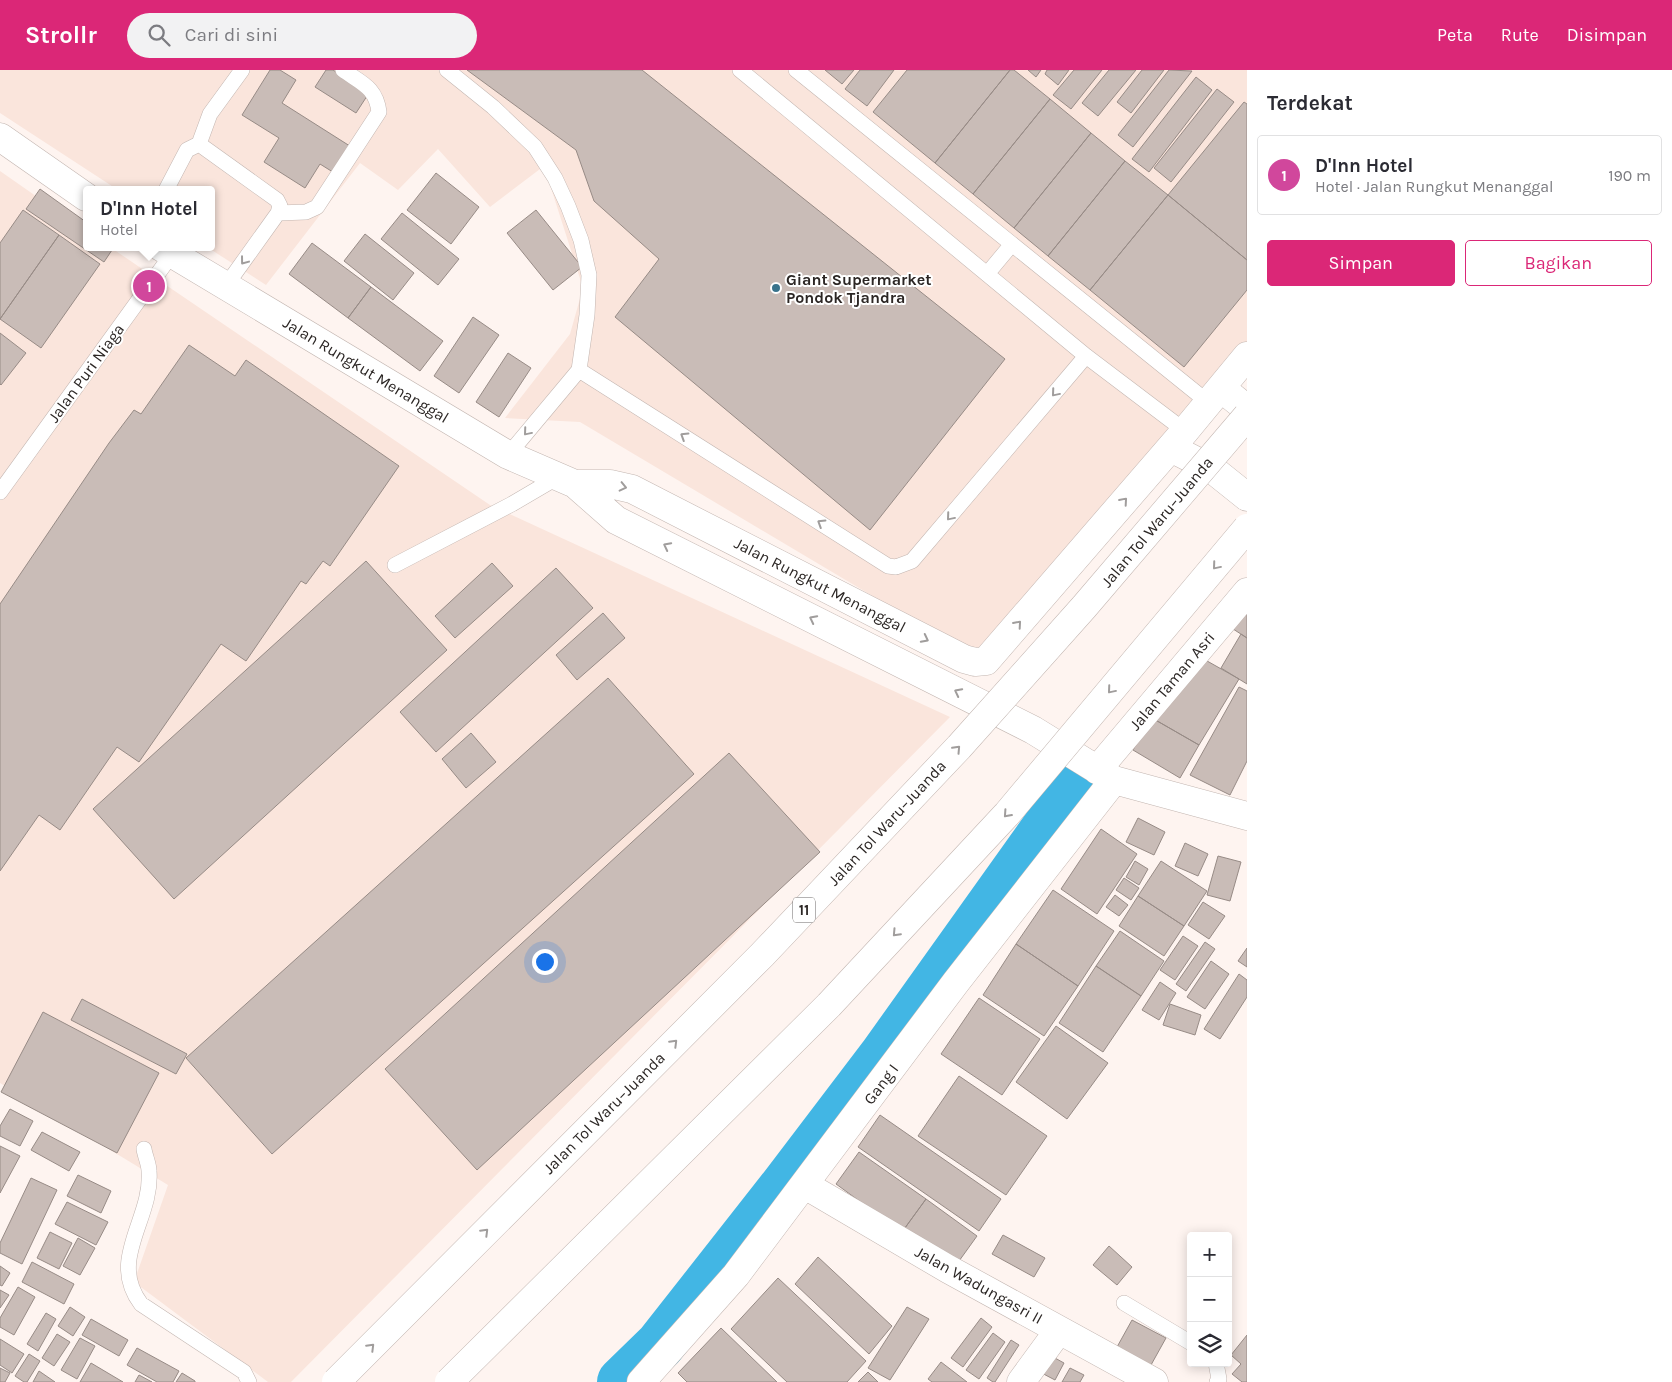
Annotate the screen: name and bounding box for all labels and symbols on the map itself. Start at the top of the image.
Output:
one-way arrow [241,255,250,265]
pin: 1 [133,267,165,305]
place label: Giant Supermarket Pondok Tjandra [786,270,932,307]
marker: Giant Supermarket Pondok Tjandra [770,282,782,294]
street label: Jalan Rungkut Menanggal [280,313,452,427]
street label: Jalan Puri Niaga [44,320,128,426]
one-way arrow [1052,387,1060,396]
one-way arrow [524,426,533,435]
one-way arrow [680,433,689,443]
street label: Jalan Tol Waru–Juanda [1097,453,1217,591]
one-way arrow [619,481,628,492]
one-way arrow [1119,498,1128,507]
one-way arrow [947,511,955,520]
one-way arrow [818,520,827,529]
street label: Jalan Rungkut Menanggal [731,533,909,637]
one-way arrow [664,542,673,552]
one-way arrow [1212,560,1221,569]
one-way arrow [809,615,818,625]
one-way arrow [1012,621,1021,630]
street label: Jalan Taman Asri [1125,628,1219,734]
one-way arrow [919,633,928,643]
one-way arrow [1108,684,1116,693]
one-way arrow [954,688,963,698]
one-way arrow [951,746,960,755]
street label: Jalan Tol Waru–Juanda [824,756,950,890]
one-way arrow [1003,809,1012,818]
road number: 11 [793,898,815,922]
one-way arrow [893,928,902,937]
your location [532,949,558,975]
one-way arrow [669,1040,678,1049]
street label: Jalan Tol Waru–Juanda [539,1048,669,1178]
street label: Gang I [860,1060,902,1108]
one-way arrow [480,1229,489,1238]
street label: Jalan Wadungasri II [912,1242,1046,1328]
one-way arrow [365,1344,374,1353]

